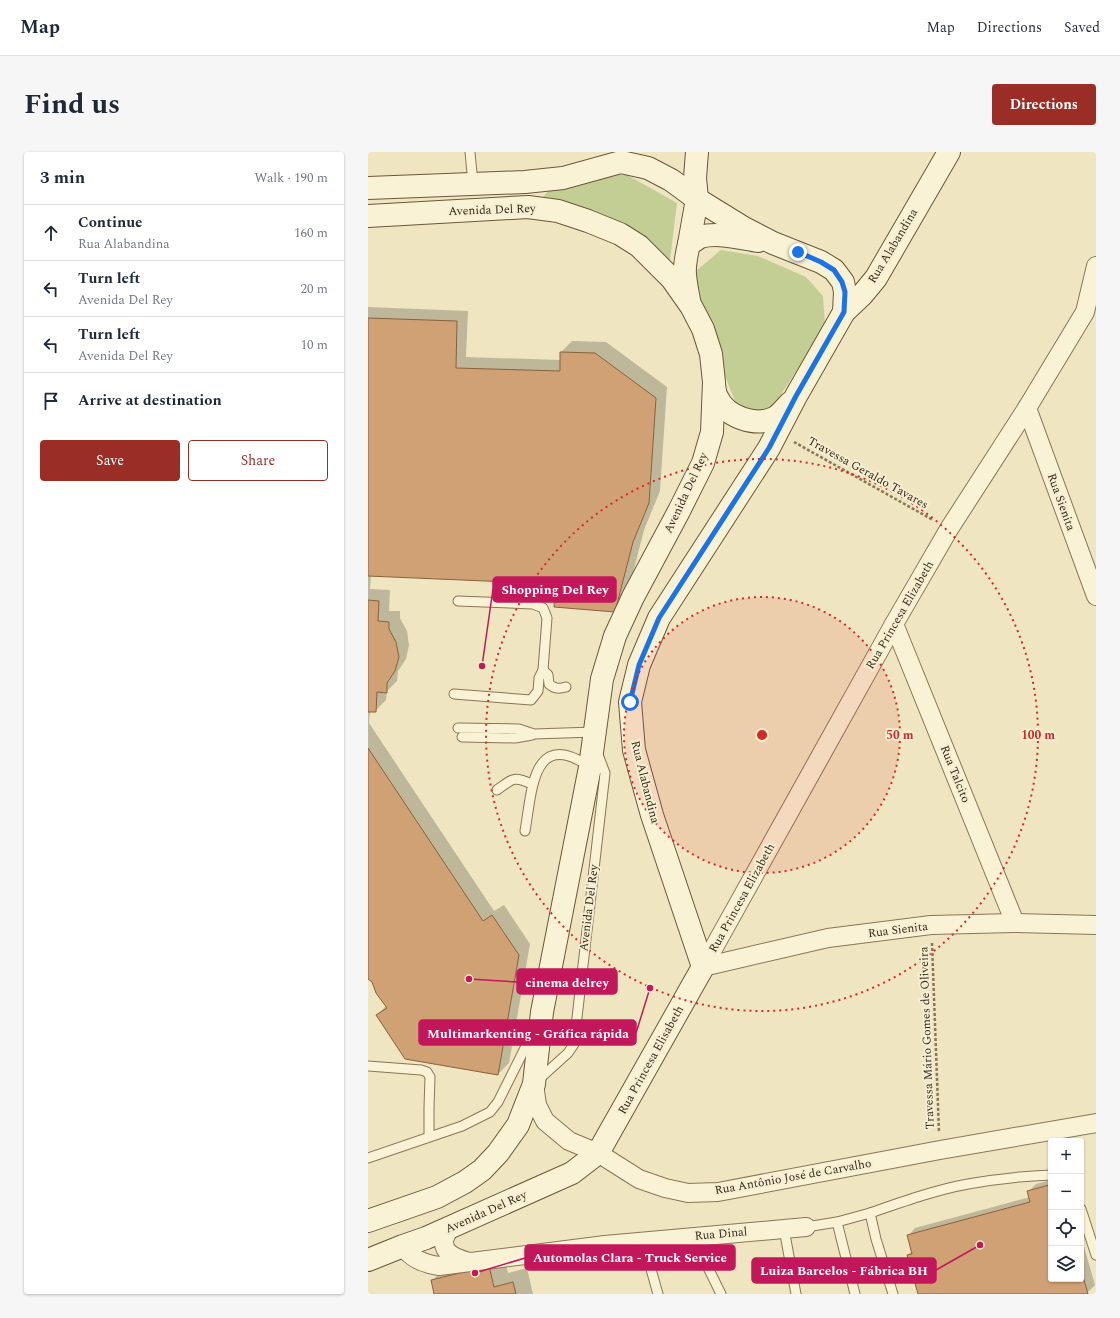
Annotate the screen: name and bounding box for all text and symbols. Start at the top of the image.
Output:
text: Map [20,13,60,42]
text: Map [927,17,955,38]
text: Directions [977,17,1042,38]
text: Saved [1064,17,1100,38]
text: Find us [24,83,120,126]
button: Directions [992,84,1096,125]
text: 3 min [40,165,85,191]
text: Walk · 190 m [254,168,328,188]
street label: Avenida Del Rey [448,199,537,221]
street label: Rua Alabandina [863,205,923,287]
text: Continue [78,211,143,234]
icon: ahead [40,222,62,244]
text: 160 m [294,223,328,243]
text: Rua Alabandina [78,234,170,254]
route end [789,243,807,261]
text: Turn left [78,267,140,290]
icon: left [40,278,62,300]
text: 20 m [301,279,328,299]
text: Avenida Del Rey [78,290,173,310]
text: Turn left [78,323,140,346]
icon: left [40,334,62,356]
text: 10 m [301,335,328,355]
text: Avenida Del Rey [78,346,173,366]
text: Arrive at destination [78,389,222,412]
icon: arrive [40,390,62,412]
street label: Travessa Geraldo Tavares [804,432,932,514]
button: Save [40,440,180,481]
button: Share [188,440,328,481]
street label: Avenida Del Rey [659,448,714,537]
street label: Rua Sienita [1042,470,1080,534]
street label: Rua Princesa Elizabeth [861,557,939,673]
callout: Shopping Del Rey [493,577,616,602]
text: Shopping Del Rey [501,580,609,600]
route start [621,693,639,711]
text: 50 m [886,726,914,745]
text: 100 m [1021,726,1055,745]
centre of rings [755,728,769,742]
street label: Rua Alabandina [626,739,664,825]
street label: Rua Talcito [935,742,975,806]
street label: Rua Princesa Elizabeth [704,840,780,956]
street label: Avenida Del Rey [574,862,604,953]
street label: Rua Sienita [867,917,929,943]
street label: Travessa Mário Gomes de Oliveira [914,946,940,1130]
callout: cinema delrey [517,969,617,994]
text: cinema delrey [525,973,609,993]
street label: Rua Princesa Elisabeth [613,1002,689,1118]
callout: Multimarkenting - Gráfica rápida [419,1020,636,1045]
text: Multimarkenting - Gráfica rápida [427,1024,629,1044]
map controls [1048,1138,1084,1282]
button: + [1048,1138,1084,1174]
street label: Rua Antônio José de Carvalho [713,1154,873,1200]
button: − [1048,1174,1084,1210]
street label: Avenida Del Rey [442,1185,531,1238]
button: locate [1048,1210,1084,1246]
street label: Rua Dinal [694,1222,748,1246]
callout: Automolas Clara - Truck Service [525,1245,735,1270]
button: layers [1048,1246,1084,1282]
text: Automolas Clara - Truck Service [533,1248,727,1268]
callout: Luiza Barcelos - Fábrica BH [752,1258,936,1283]
text: Luiza Barcelos - Fábrica BH [760,1261,928,1281]

